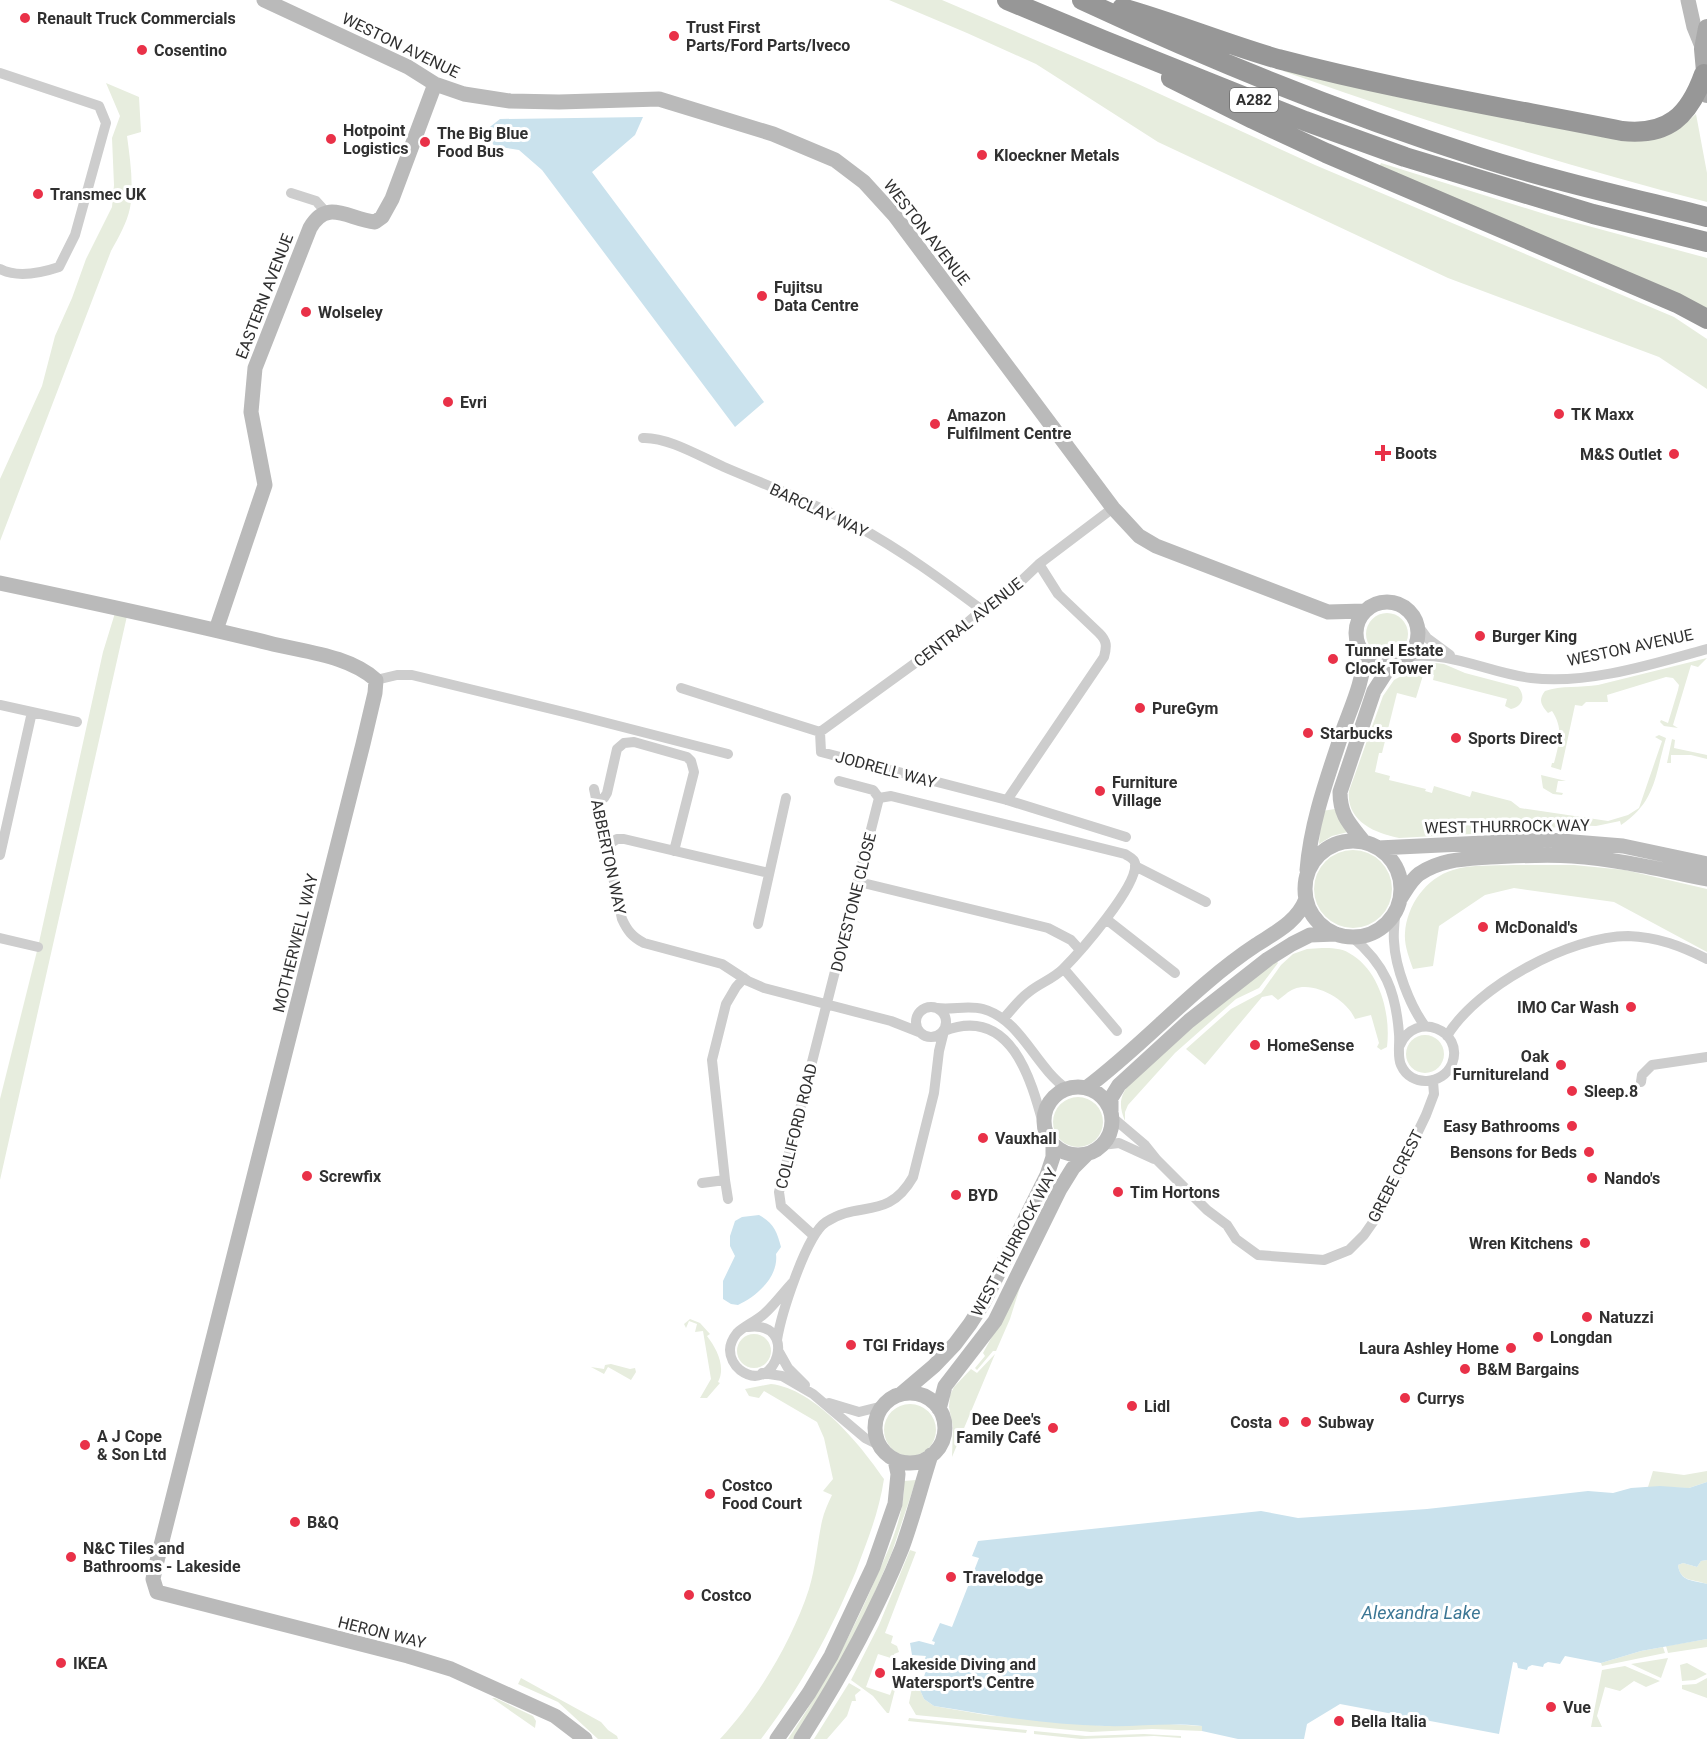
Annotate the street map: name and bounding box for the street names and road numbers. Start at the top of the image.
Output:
street label: WESTON AVENUE [339,9,463,82]
road number: A282 [1230,88,1278,112]
street label: WESTON AVENUE [880,176,974,289]
street label: EASTERN AVENUE [232,231,297,362]
street label: BARCLAY WAY [767,479,871,542]
street label: CENTRAL AVENUE [910,574,1027,671]
street label: WESTON AVENUE [1565,625,1695,670]
street label: JODRELL WAY [833,747,939,792]
street label: ABBERTON WAY [587,798,630,917]
street label: WEST THURROCK WAY [1424,816,1590,837]
street label: DOVESTONE CLOSE [827,830,880,974]
street label: MOTHERWELL WAY [269,871,322,1014]
street label: COLLIFORD ROAD [772,1061,821,1191]
street label: GREBE CREST [1364,1126,1427,1226]
street label: WEST THURROCK WAY [967,1164,1062,1320]
street label: HERON WAY [336,1612,428,1653]

